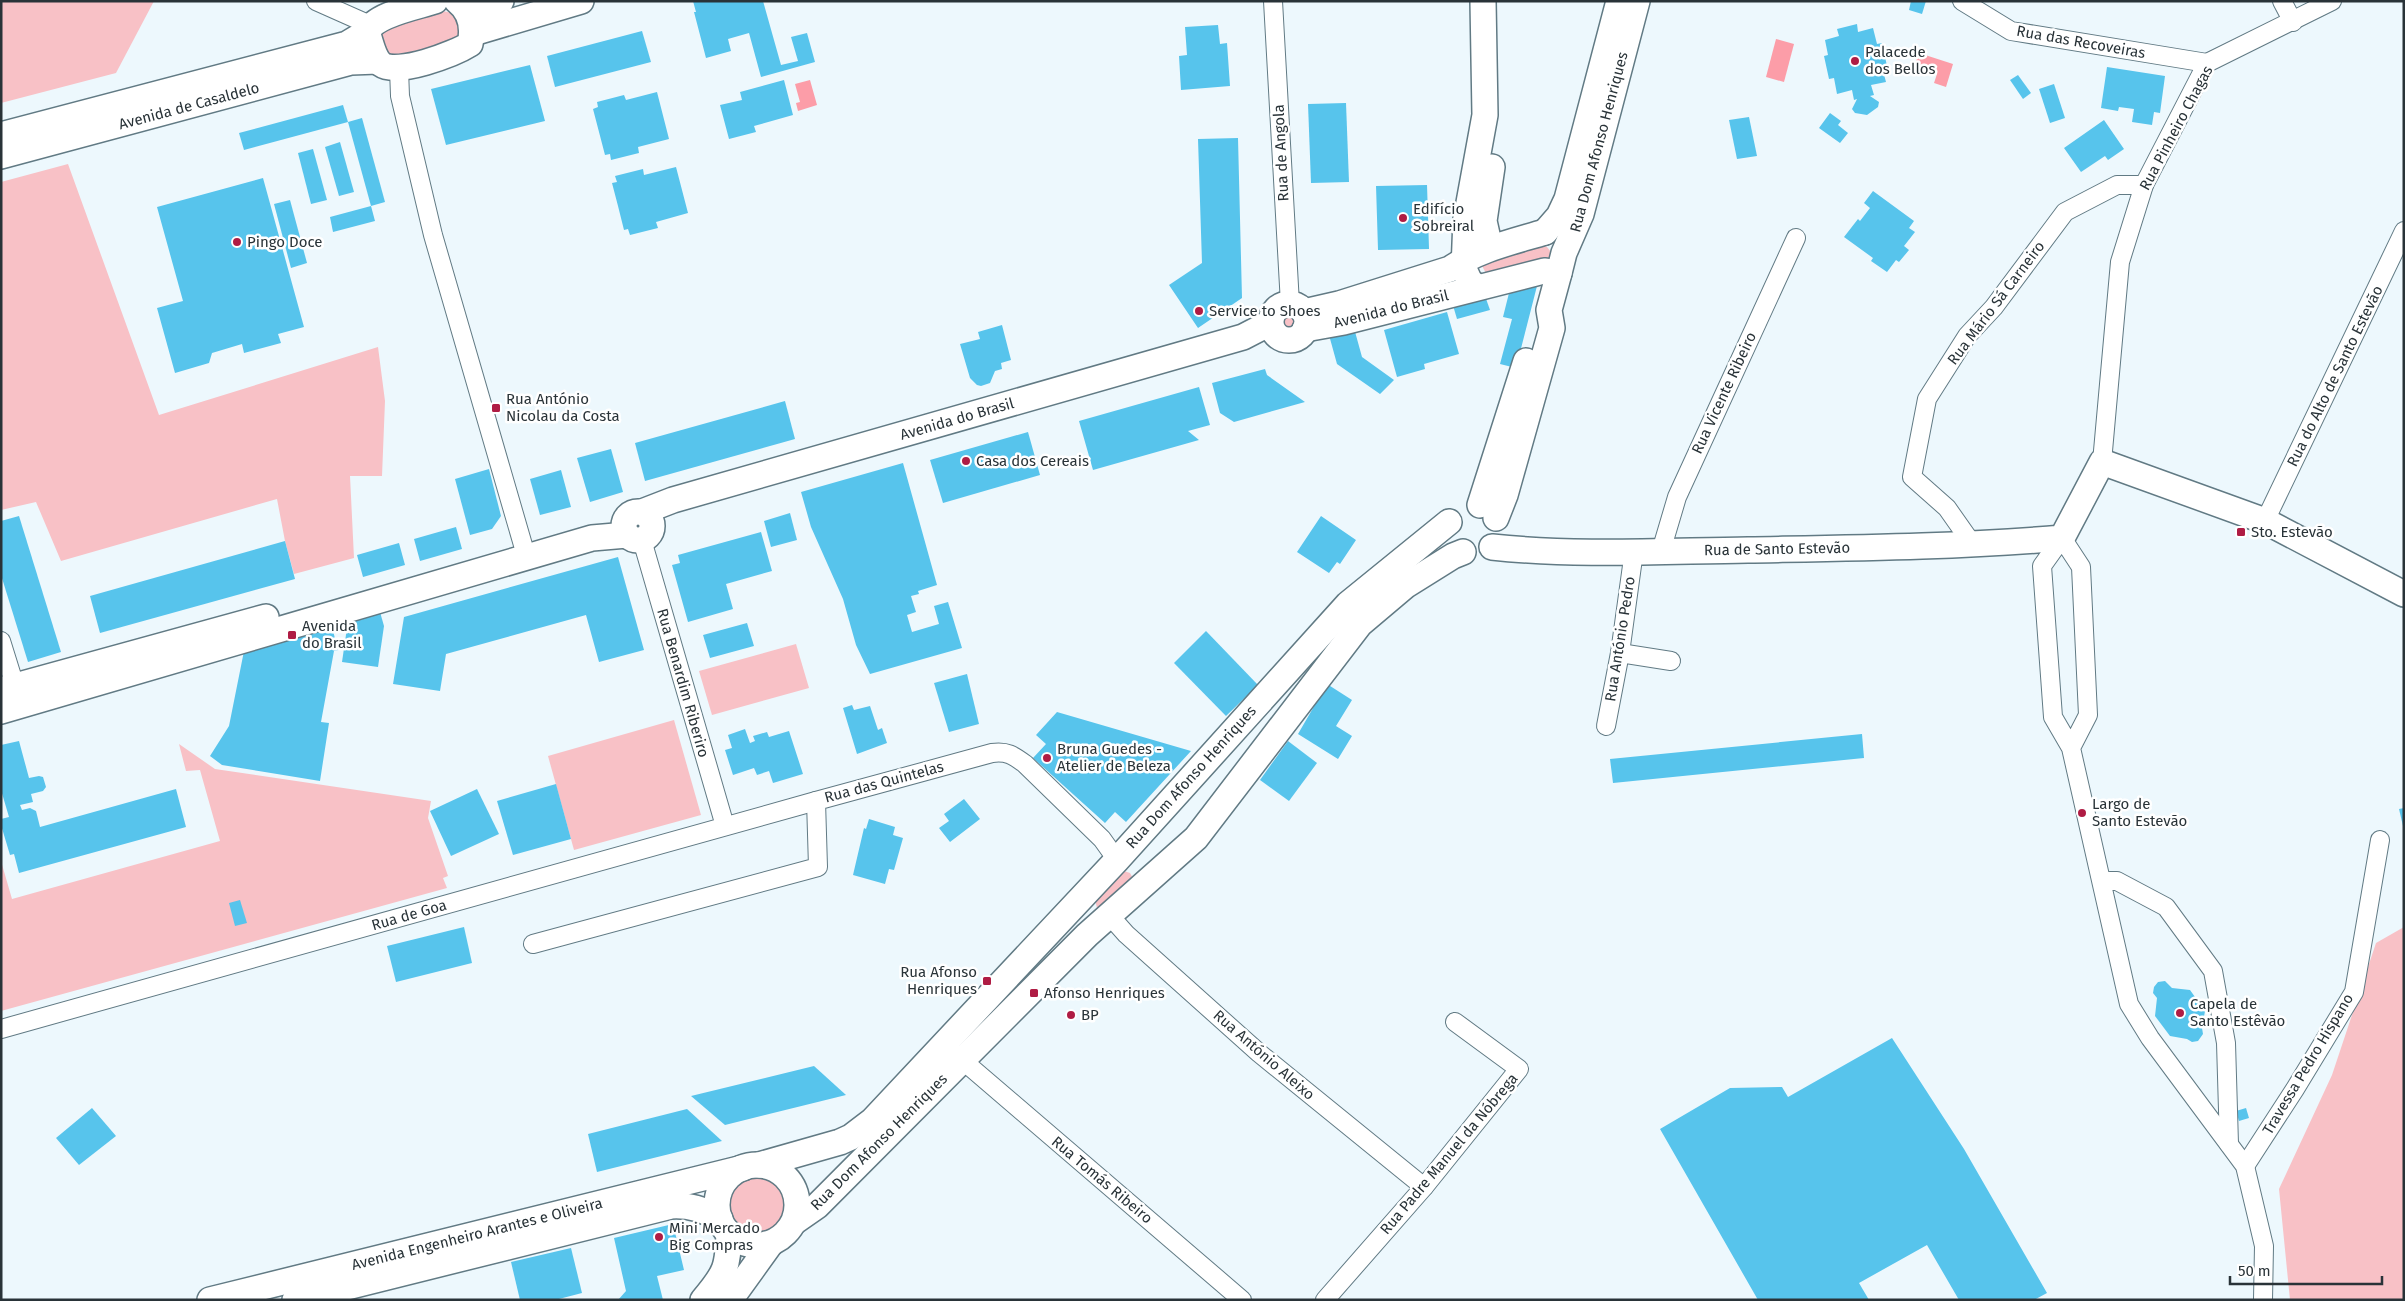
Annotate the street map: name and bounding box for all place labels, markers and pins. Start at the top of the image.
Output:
place label: Palacede dos Bellos [1865,43,1936,78]
marker: Palacede dos Bellos [1849,55,1861,67]
place label: Edifício Sobreiral [1413,200,1475,235]
marker: Edifício Sobreiral [1397,212,1409,224]
place label: Pingo Doce [247,233,323,251]
marker: Pingo Doce [231,236,243,248]
place label: Service to Shoes [1209,302,1321,320]
marker: Service to Shoes [1193,305,1205,317]
place label: Rua António Nicolau da Costa [506,390,620,425]
marker: Rua António Nicolau da Costa [490,402,502,414]
place label: Casa dos Cereais [976,452,1089,470]
marker: Casa dos Cereais [960,455,972,467]
place label: Sto. Estevão [2251,523,2333,541]
marker: Sto. Estevão [2235,526,2247,538]
place label: Avenida do Brasil [302,617,362,652]
marker: Avenida do Brasil [286,629,298,641]
place label: Bruna Guedes - Atelier de Beleza [1057,740,1171,775]
marker: Bruna Guedes - Atelier de Beleza [1041,752,1053,764]
place label: Largo de Santo Estevão [2092,795,2187,830]
marker: Largo de Santo Estevão [2076,807,2088,819]
place label: Rua Afonso Henriques [900,963,977,998]
marker: Rua Afonso Henriques [981,975,993,987]
place label: Afonso Henriques [1044,984,1165,1002]
marker: Afonso Henriques [1028,987,1040,999]
place label: Capela de Santo Estêvão [2190,995,2285,1030]
place label: BP [1081,1006,1099,1024]
marker: Capela de Santo Estêvão [2174,1007,2186,1019]
marker: BP [1065,1009,1077,1021]
place label: Mini Mercado Big Compras [669,1219,760,1254]
marker: Mini Mercado Big Compras [653,1231,665,1243]

